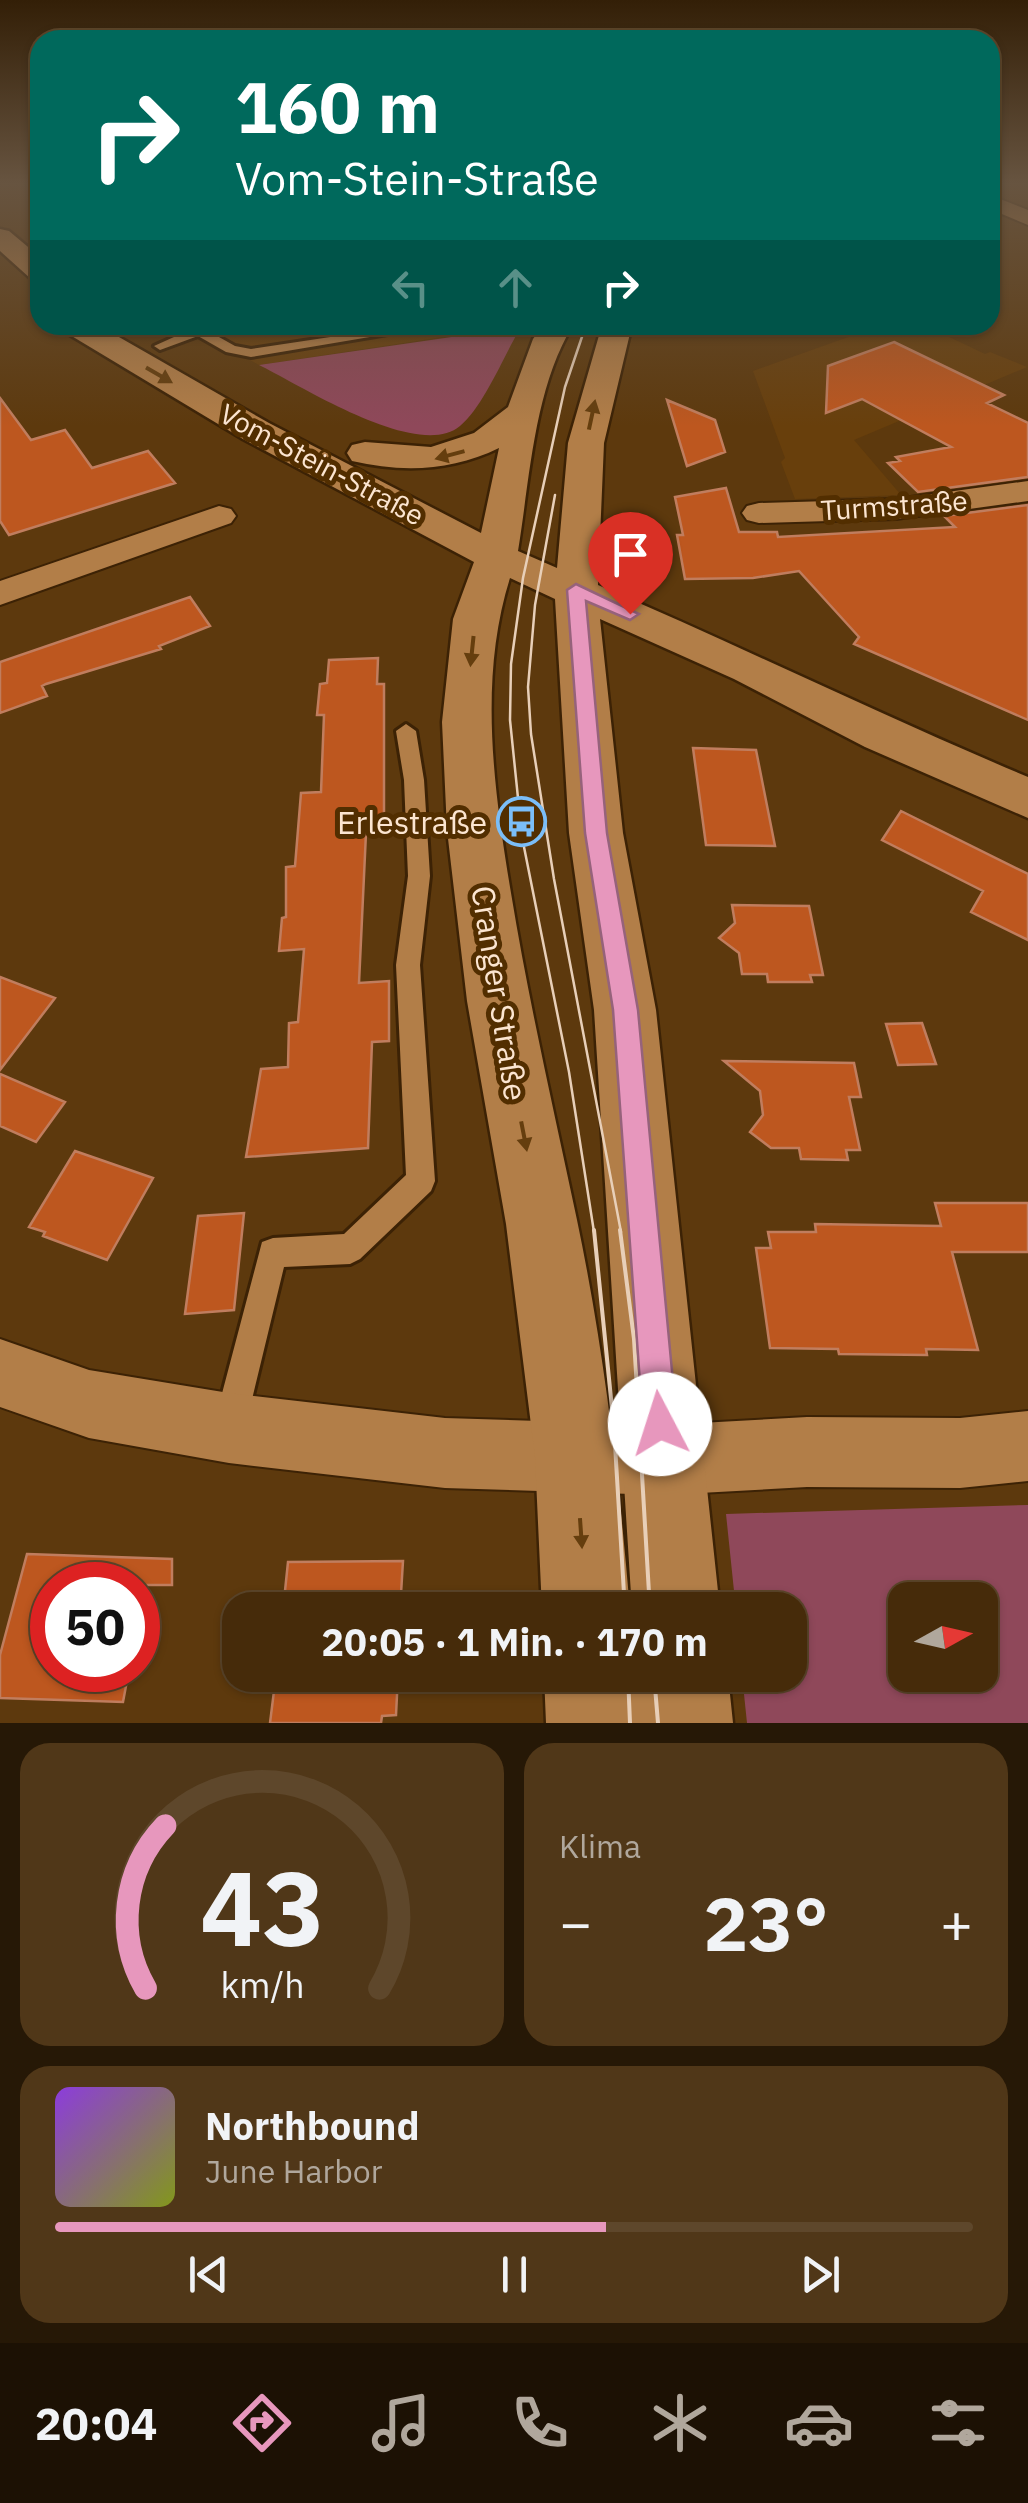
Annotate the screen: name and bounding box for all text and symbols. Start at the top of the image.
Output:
text: 160 m [235,61,440,152]
icon: right [70,70,200,200]
text: Vom-Stein-Straße [235,149,599,207]
icon: left [383,260,438,315]
icon: ahead [488,260,543,315]
icon: right [593,260,648,315]
one-way arrow [145,366,173,383]
street label: Vom-Stein-Straße [213,395,431,533]
one-way arrow [584,399,600,430]
one-way arrow [434,447,465,463]
street label: Turmstraße [819,481,969,529]
pin [588,512,673,615]
icon: arrive [603,527,658,582]
one-way arrow [464,636,480,667]
bus stop icon: Erlestraße [496,796,548,848]
place label: Erlestraße [337,801,487,843]
street label: Cranger Straße [462,883,538,1103]
one-way arrow [517,1121,533,1152]
position arrow [608,1372,712,1476]
one-way arrow [573,1518,589,1550]
speed limit sign: 50 [30,1562,160,1692]
north arrow [888,1582,998,1692]
map controls [888,1582,998,1692]
text: 20:05 · 1 Min. · 170 m [321,1617,708,1666]
text: Klima [559,1825,641,1867]
text: 43 [200,1839,324,1975]
text: 23° [703,1874,829,1972]
text: − [559,1887,592,1958]
text: + [940,1887,973,1958]
text: km/h [220,1961,304,2008]
text: Northbound [205,2101,420,2150]
text: June Harbor [205,2150,382,2192]
icon: previous [181,2247,236,2302]
icon: pause [487,2247,542,2302]
icon: next [793,2247,848,2302]
icon: directions [227,2388,297,2458]
icon: music [366,2388,436,2458]
icon: phone [505,2388,575,2458]
icon: climate [645,2388,715,2458]
icon: car [784,2388,854,2458]
icon: filters [923,2388,993,2458]
text: 20:04 [35,2394,158,2452]

